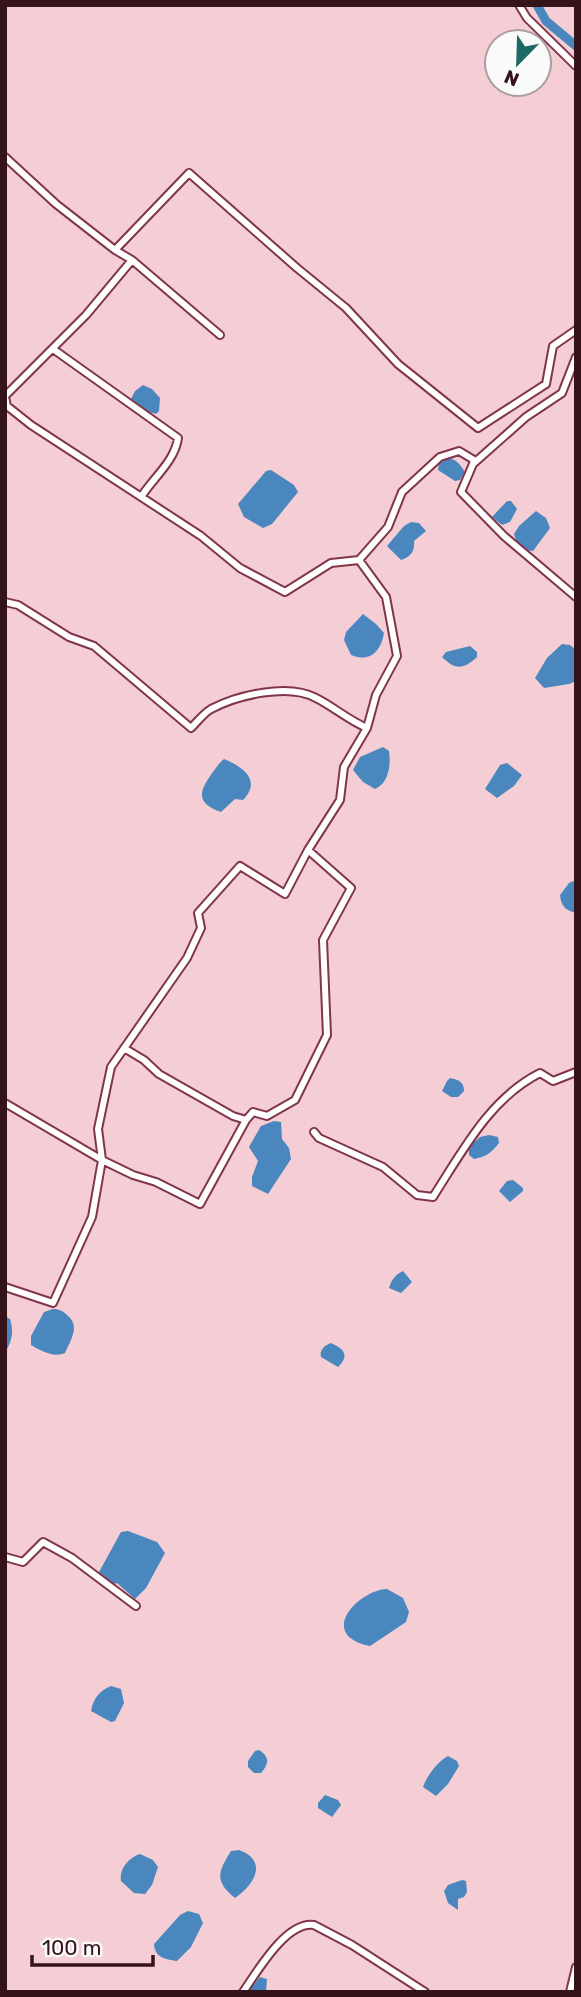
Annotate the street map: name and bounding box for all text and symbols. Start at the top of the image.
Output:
north arrow [483,28,553,98]
text: N [501,65,522,91]
scale bar [32,1924,152,1968]
text: 100 m [42,1935,101,1960]

